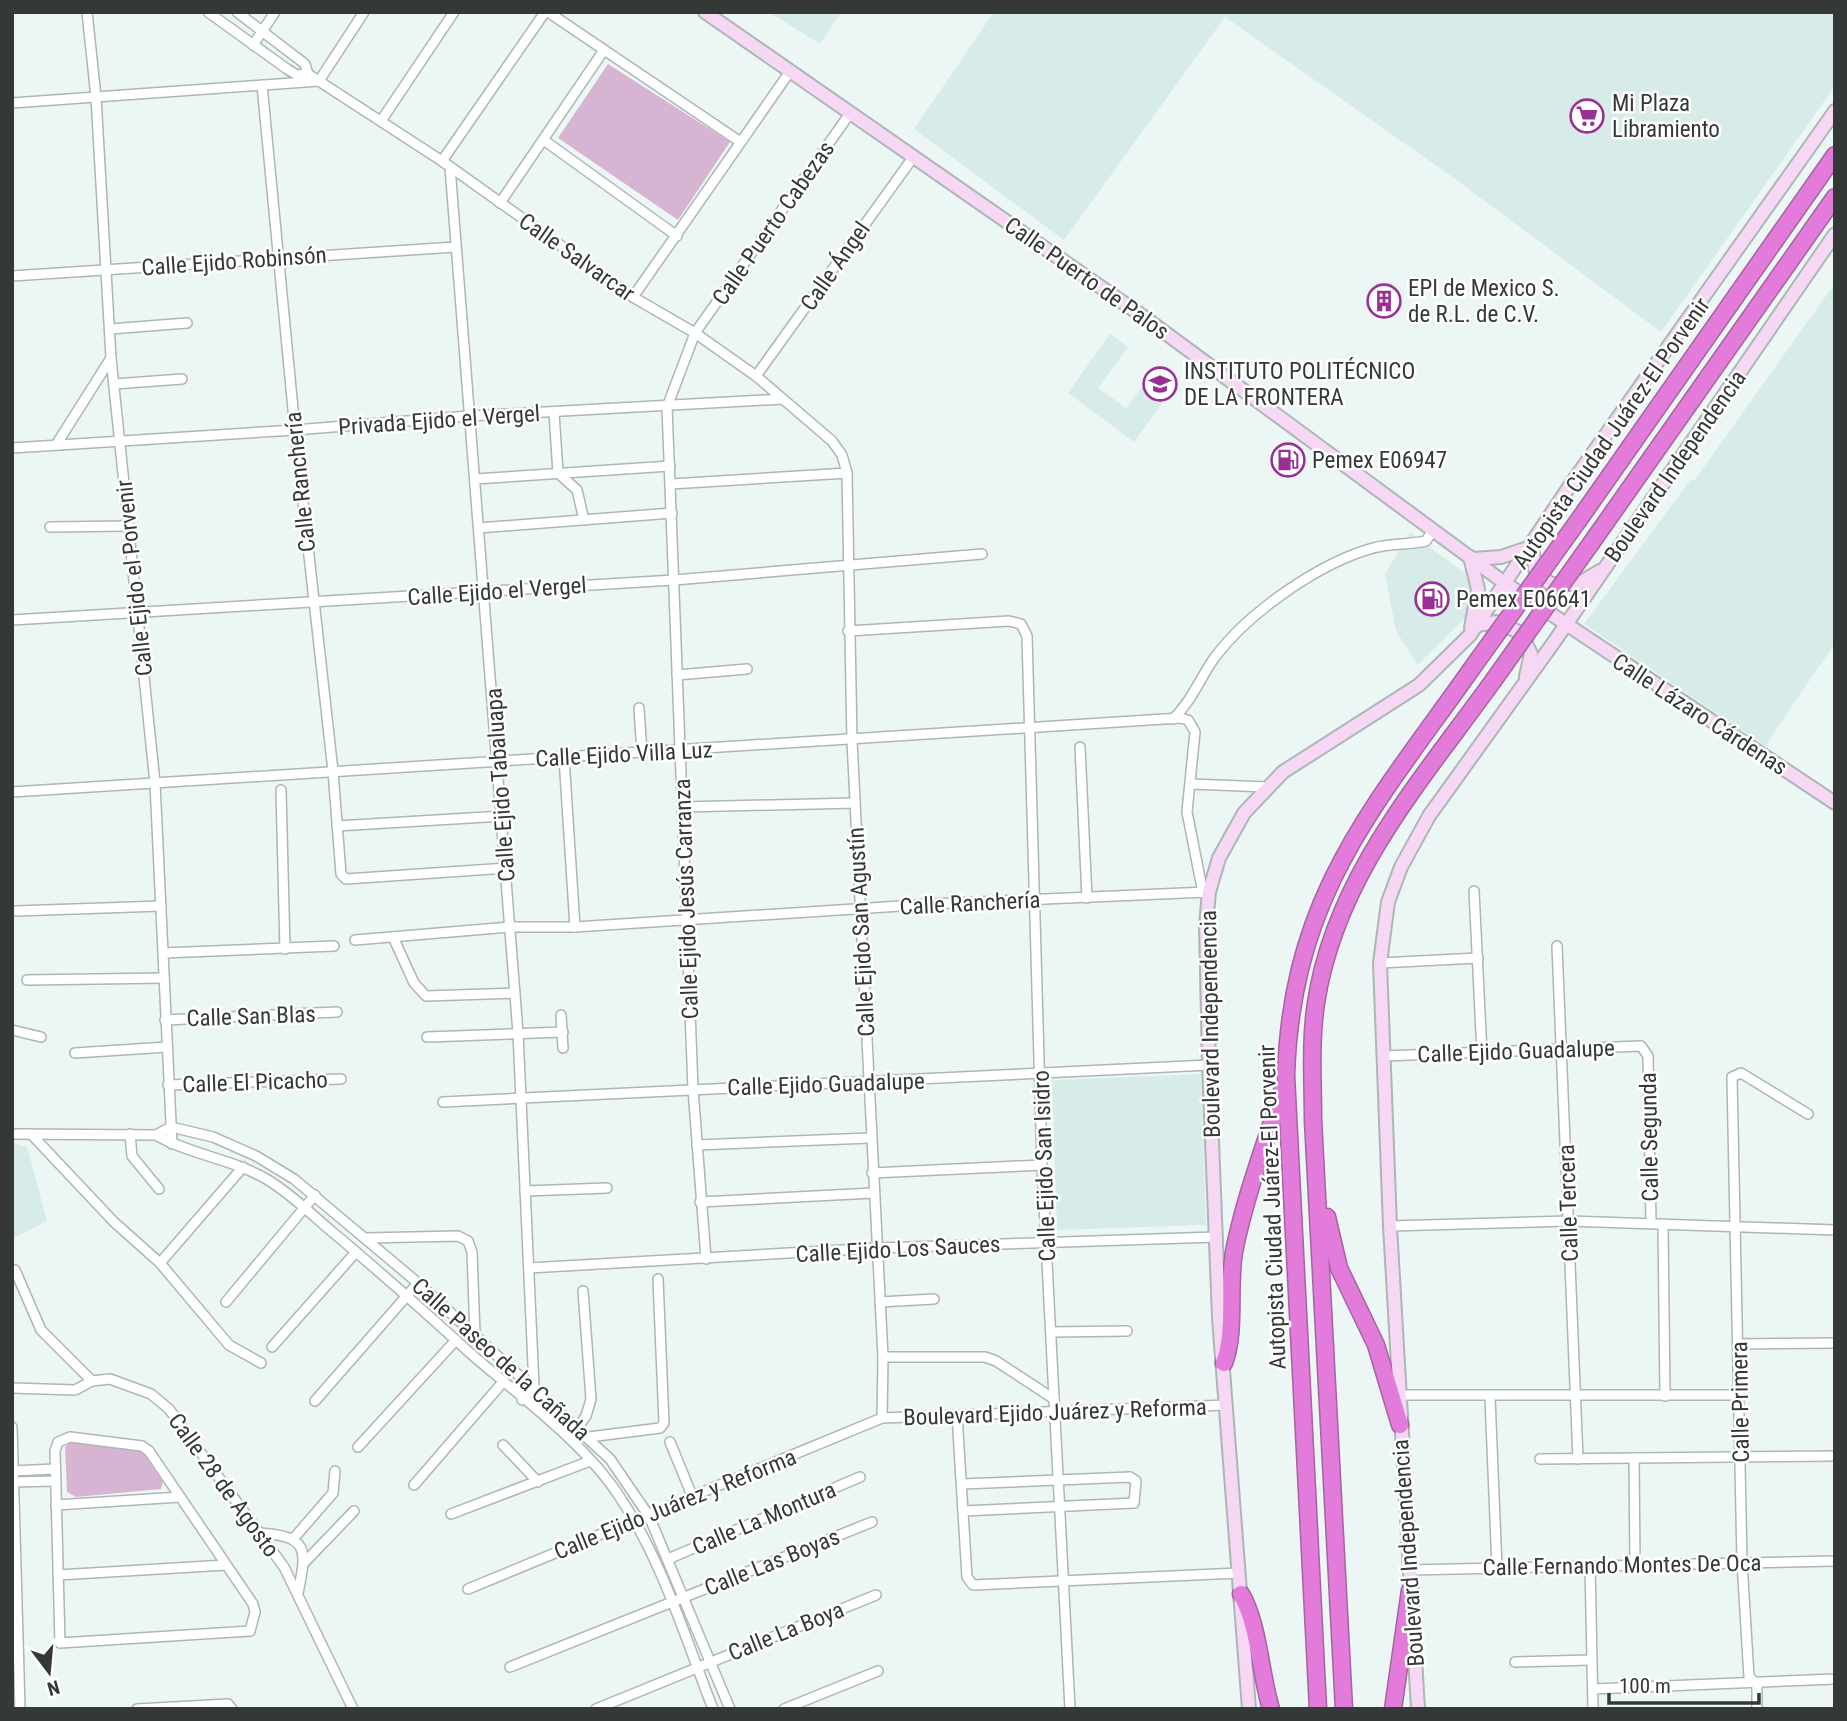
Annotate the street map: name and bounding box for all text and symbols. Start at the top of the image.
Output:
place label: Mi Plaza Libramiento [1612,90,1720,143]
supermarket icon: Mi Plaza Libramiento [1568,97,1606,135]
street label: Calle Puerto Cabezas [707,136,840,311]
street label: Calle Salvarcar [514,208,640,307]
street label: Calle Puerto de Palos [999,212,1174,345]
street label: Calle Ángel [794,216,876,316]
street label: Calle Ejido Robinsón [141,242,327,281]
place label: EPI de Mexico S. de R.L. de C.V. [1408,275,1560,328]
building icon: EPI de Mexico S. de R.L. de C.V. [1365,282,1403,320]
street label: Autopista Ciudad Juárez-El Porvenir [1507,292,1716,574]
place label: INSTITUTO POLITÉCNICO DE LA FRONTERA [1184,357,1415,411]
school or university icon: INSTITUTO POLITÉCNICO DE LA FRONTERA [1141,365,1179,403]
street label: Boulevard Independencia [1599,365,1752,567]
street label: Privada Ejido el Vergel [337,400,541,441]
street label: Calle Ranchería [280,410,321,553]
fuel station icon: Pemex E06947 [1269,441,1307,479]
place label: Pemex E06947 [1312,447,1447,474]
street label: Calle Ejido el Porvenir [111,478,158,678]
street label: Calle Ejido el Vergel [407,572,588,611]
fuel station icon: Pemex E06641 [1413,580,1451,618]
place label: Pemex E06641 [1456,586,1591,613]
street label: Calle Lázaro Cárdenas [1607,648,1792,781]
street label: Calle Ejido Tabaluapa [480,687,521,883]
street label: Calle Ejido Villa Luz [535,736,713,773]
street label: Calle Ejido Jesús Carranza [669,778,704,1020]
street label: Calle Ejido San Agustín [843,827,880,1037]
street label: Calle Ranchería [899,886,1041,921]
street label: Boulevard Independencia [1195,910,1226,1138]
street label: Calle San Blas [186,1001,316,1032]
street label: Calle Ejido Guadalupe [1417,1035,1615,1068]
street label: Autopista Ciudad Juárez-El Porvenir [1253,1044,1292,1370]
street label: Calle El Picacho [182,1066,328,1099]
street label: Calle Ejido Guadalupe [727,1068,925,1101]
street label: Calle Ejido San Isidro [1028,1070,1061,1262]
street label: Calle Segunda [1635,1072,1664,1202]
street label: Calle Tercera [1553,1144,1584,1262]
street label: Calle Ejido Los Sauces [795,1231,1001,1268]
street label: Calle Paseo de la Cañada [406,1272,595,1446]
street label: Calle Primera [1726,1341,1755,1463]
street label: Boulevard Ejido Juárez y Reforma [903,1394,1207,1431]
street label: Calle 28 de Agosto [162,1408,285,1562]
street label: Boulevard Independencia [1387,1438,1430,1668]
street label: Calle Ejido Juárez y Reforma [550,1443,800,1565]
street label: Calle La Montura [688,1476,840,1561]
street label: Calle Las Boyas [701,1523,844,1602]
street label: Calle Fernando Montes De Oca [1482,1550,1762,1581]
street label: Calle La Boya [724,1596,848,1667]
north arrow [14,1637,84,1707]
scale bar [1609,1662,1759,1706]
text: 100 m [1619,1674,1671,1698]
text: N [45,1675,62,1701]

